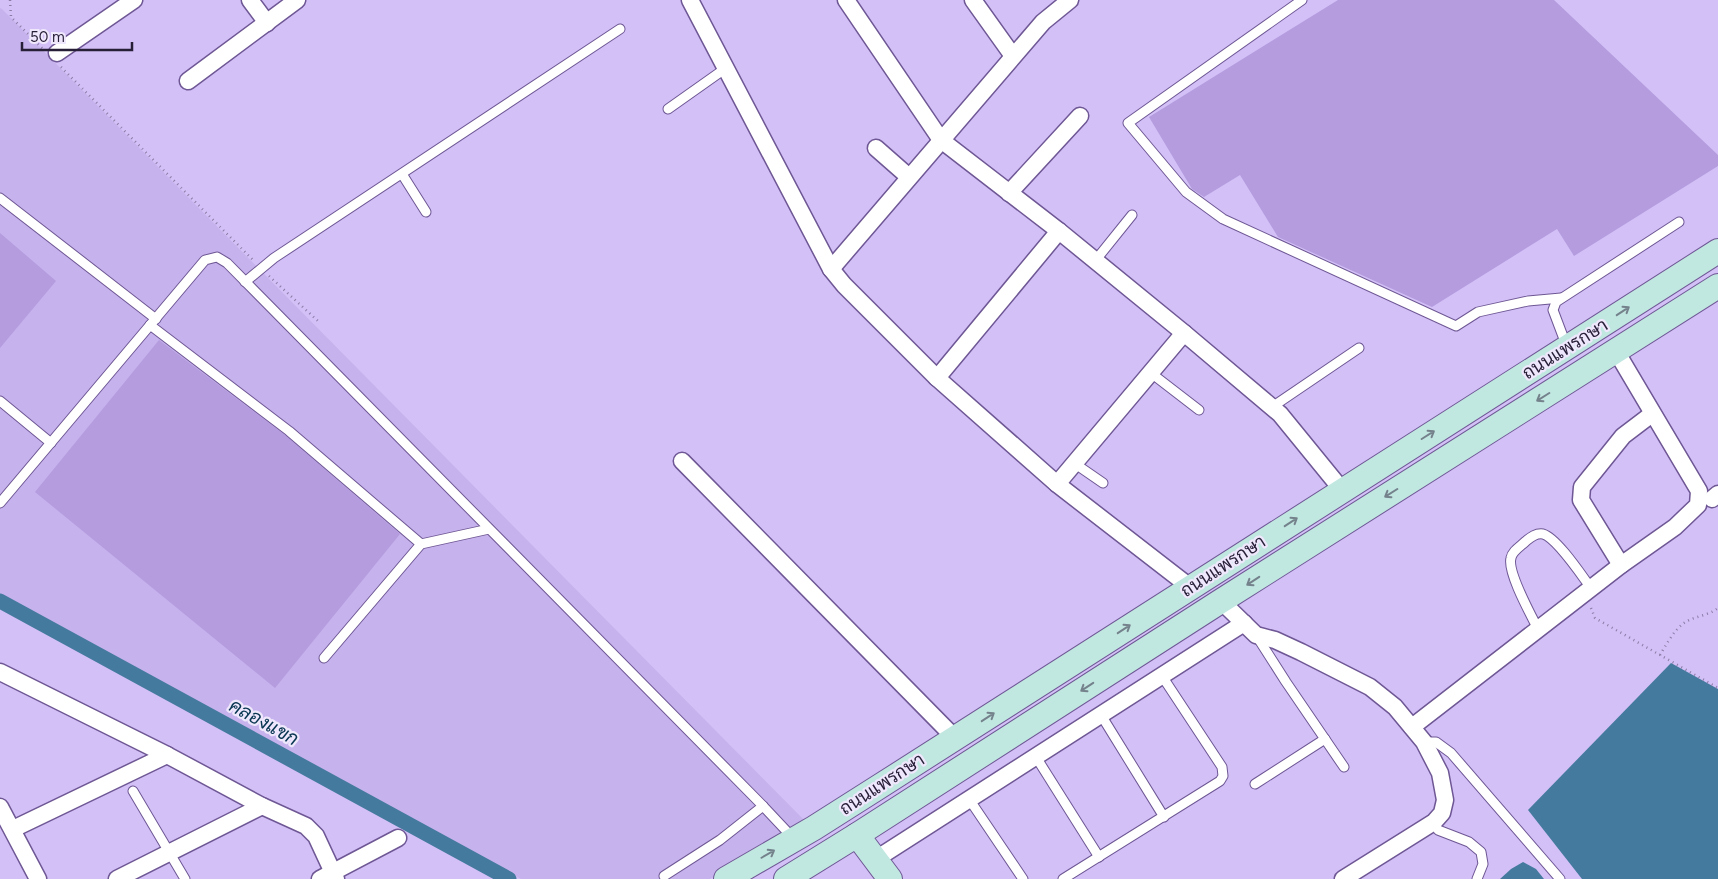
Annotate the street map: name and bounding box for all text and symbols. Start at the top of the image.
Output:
scale bar [22,20,132,52]
text: 50 m [30,28,65,46]
one-way arrow [1616,306,1630,316]
street label: ถนนแพรกษา [1518,314,1612,384]
one-way arrow [1536,392,1550,402]
one-way arrow [1421,430,1435,441]
one-way arrow [1384,489,1398,499]
one-way arrow [1283,517,1297,527]
street label: ถนนแพรกษา [1176,530,1270,602]
one-way arrow [1247,576,1261,586]
one-way arrow [1117,624,1131,634]
one-way arrow [1081,683,1095,693]
water label: คลองแขก [225,694,303,750]
one-way arrow [980,711,994,721]
street label: ถนนแพรกษา [835,748,929,820]
one-way arrow [761,849,775,859]

